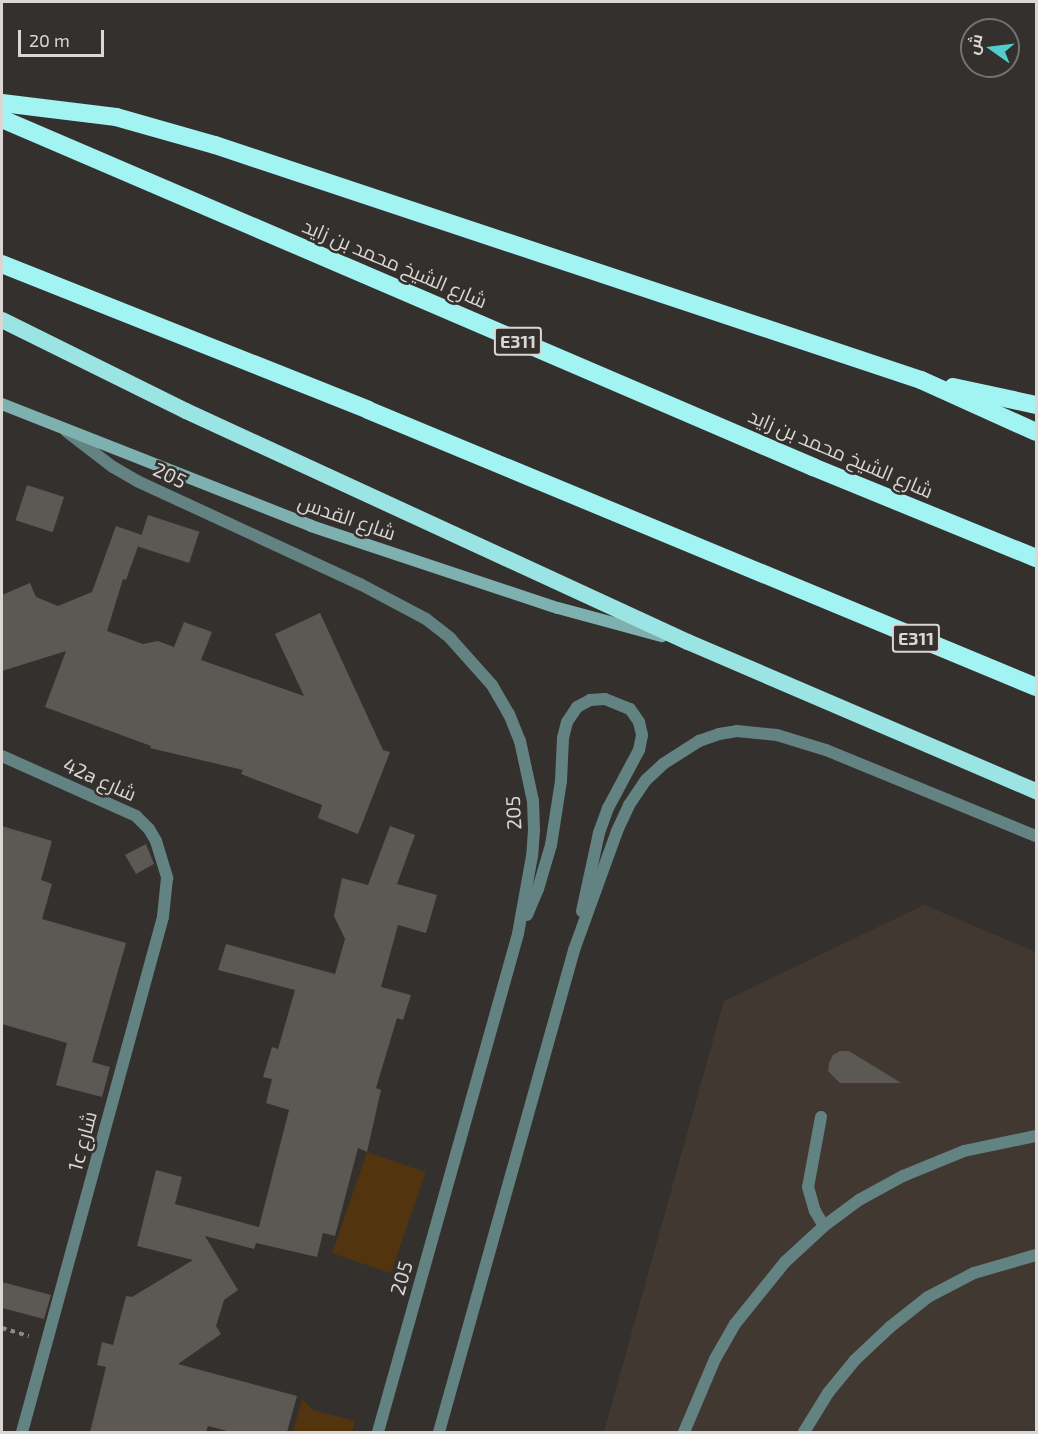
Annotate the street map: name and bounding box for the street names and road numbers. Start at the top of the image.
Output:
street label: شارع الشيخ محمد بن زايد [299,213,491,313]
road number: E311 [492,326,544,356]
street label: شارع الشيخ محمد بن زايد [745,403,937,503]
street label: 205 [150,457,190,493]
street label: شارع القدس [295,489,399,545]
road number: E311 [890,623,942,653]
street label: 42a شارع [60,752,140,806]
street label: 205 [500,795,526,831]
street label: 1c شارع [63,1108,101,1174]
street label: 205 [385,1258,417,1298]

